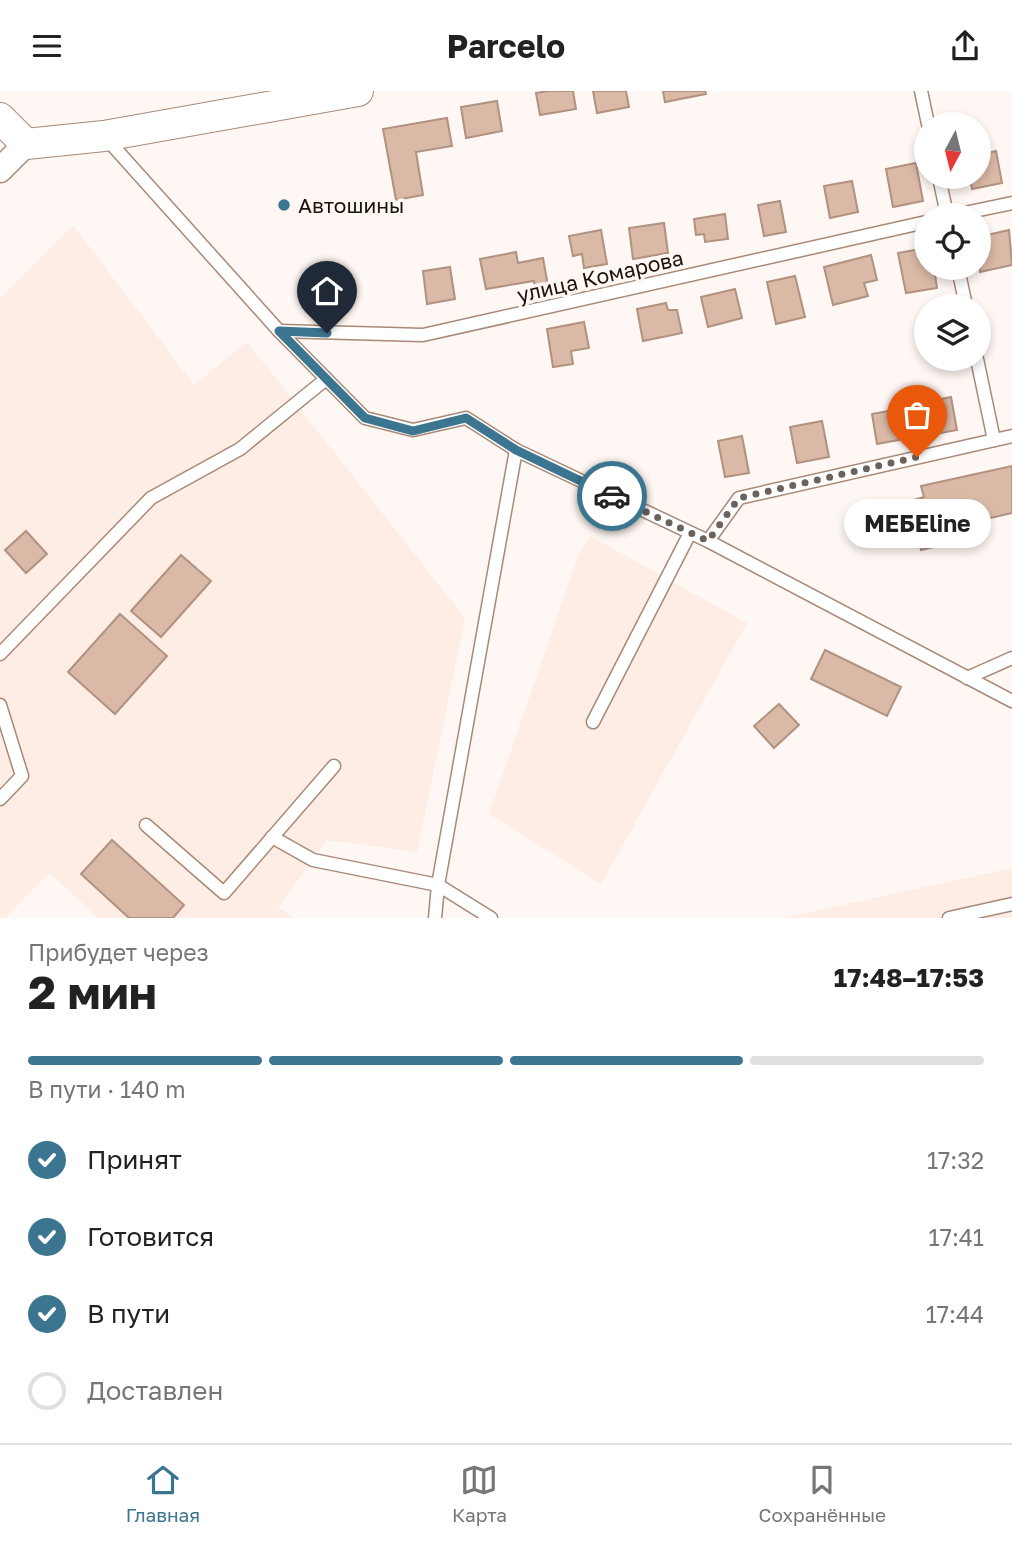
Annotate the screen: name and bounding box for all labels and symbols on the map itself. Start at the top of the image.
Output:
north arrow [914,112,990,189]
place label: Автошины [298,192,404,218]
marker: Автошины [276,197,292,213]
street label: улица Комарова [514,244,686,308]
pin [297,261,357,333]
pin [887,385,947,457]
courier [577,461,647,531]
callout: МЕБЕline [844,499,990,548]

